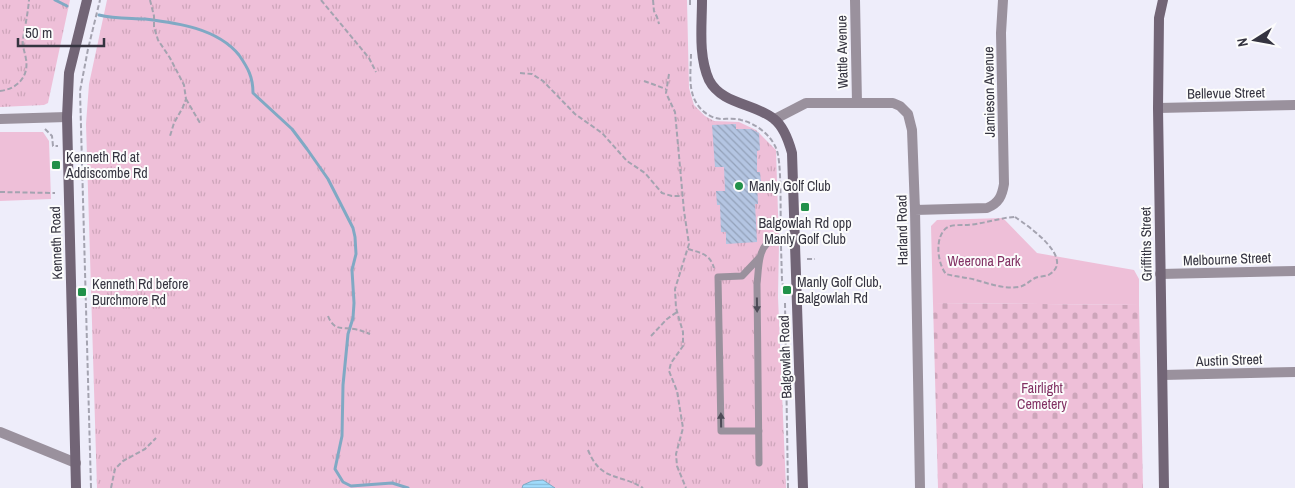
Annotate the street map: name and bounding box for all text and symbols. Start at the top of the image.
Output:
scale bar [18,15,104,47]
street label: Wattle Avenue [832,15,852,89]
north arrow [1230,15,1280,65]
text: 50 m [25,22,52,43]
text: N [1233,37,1252,48]
street label: Jamieson Avenue [979,46,999,138]
street label: Bellevue Street [1187,83,1265,103]
place label: Kenneth Rd at Addiscombe Rd [65,148,148,182]
marker: Kenneth Rd at Addiscombe Rd [50,159,62,171]
place label: Manly Golf Club [749,177,831,195]
marker: Manly Golf Club [733,180,745,192]
street label: Harland Road [892,194,912,266]
marker: Balgowlah Rd opp Manly Golf Club [799,201,811,213]
street label: Kenneth Road [46,206,66,280]
street label: Griffiths Street [1136,207,1156,281]
place label: Balgowlah Rd opp Manly Golf Club [758,214,852,248]
street label: Melbourne Street [1183,248,1271,270]
park label: Weerona Park [947,252,1021,270]
place label: Manly Golf Club, Balgowlah Rd [797,273,882,307]
place label: Kenneth Rd before Burchmore Rd [92,275,188,309]
marker: Manly Golf Club, Balgowlah Rd [781,284,793,296]
marker: Kenneth Rd before Burchmore Rd [76,286,88,298]
one-way arrow [753,297,761,313]
street label: Balgowlah Road [775,315,795,399]
street label: Austin Street [1195,350,1262,370]
park label: Fairlight Cemetery [1017,379,1067,413]
one-way arrow [717,412,725,428]

